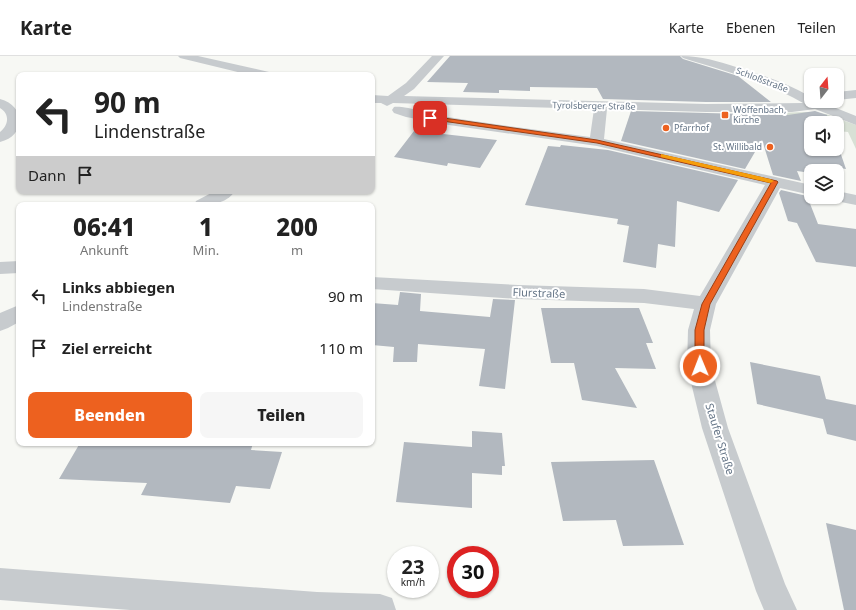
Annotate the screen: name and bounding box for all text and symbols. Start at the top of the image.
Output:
text: Karte [20,15,72,41]
text: Karte [669,18,704,37]
text: Ebenen [726,18,776,37]
text: Teilen [798,18,836,37]
street label: Schloßstraße [734,64,790,95]
north arrow [804,68,844,108]
map controls [804,68,844,204]
text: 90 m [94,83,161,121]
icon: left [28,88,80,140]
street label: Tyrolsberger Straße [552,98,636,113]
pin [413,101,447,135]
place label: Woffenbach, Kirche [733,103,786,126]
icon: arrive [419,107,441,129]
marker: Woffenbach, Kirche [720,110,730,120]
button: sound [804,116,844,156]
text: Lindenstraße [94,119,205,143]
place label: Pfarrhof [674,121,710,134]
marker: Pfarrhof [661,123,671,133]
place label: St. Willibald [713,140,762,153]
marker: St. Willibald [765,142,775,152]
icon: arrive [74,164,96,186]
button: layers [804,164,844,204]
text: Dann [28,165,66,185]
text: 06:41 [73,210,135,243]
text: 1 [199,210,213,243]
text: 200 [276,210,318,243]
text: Ankunft [80,241,129,259]
text: Min. [193,241,219,259]
text: m [291,241,303,259]
text: Links abbiegen [62,277,175,297]
street label: Flurstraße [512,284,566,301]
icon: left [28,285,50,307]
text: 90 m [328,286,363,306]
text: Lindenstraße [62,297,142,315]
icon: arrive [28,337,50,359]
text: Ziel erreicht [62,338,152,358]
text: 110 m [319,338,363,358]
position arrow [679,345,721,387]
button: Beenden [28,392,192,438]
button: Teilen [200,392,363,438]
street label: Staufer Straße [702,401,738,476]
speed limit sign: 30 [447,546,499,598]
text: 23 [402,553,424,580]
text: km/h [401,575,425,589]

